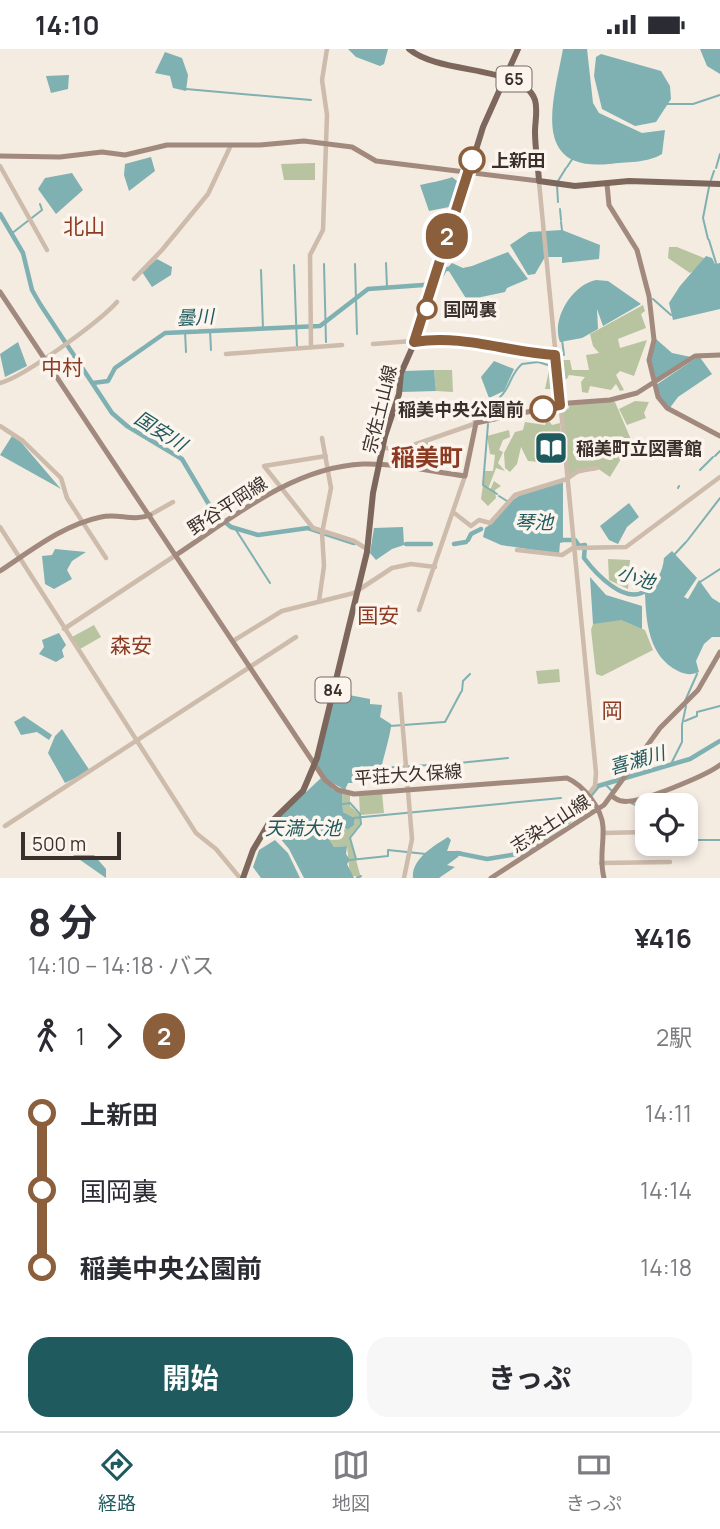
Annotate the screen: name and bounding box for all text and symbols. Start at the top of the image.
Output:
text: 14:10 [35,7,100,43]
road number: 65 [496,67,532,91]
marker: 上新田 [459,147,485,173]
place label: 上新田 [491,148,545,172]
district label: 北山 [63,212,105,240]
line badge: 2 [424,213,470,259]
text: 2 [440,219,454,252]
place label: 国岡裏 [443,297,497,321]
marker: 国岡裏 [417,299,437,319]
water label: 曇川 [175,303,217,331]
district label: 中村 [41,353,83,381]
street label: 宗佐土山線 [356,362,402,456]
marker: 稲美中央公園前 [530,396,556,422]
place label: 稲美中央公園前 [398,397,524,421]
water label: 国安川 [130,405,194,458]
library icon: 稲美町立図書館 [532,429,570,467]
place label: 稲美町立図書館 [576,436,702,460]
district label: 稲美町 [391,440,463,473]
street label: 野谷平岡線 [183,470,271,540]
water label: 琴池 [515,509,555,535]
water label: 小池 [614,559,660,596]
district label: 国安 [357,601,399,629]
district label: 森安 [110,631,152,659]
road number: 84 [316,677,350,703]
district label: 岡 [602,696,623,724]
water label: 喜瀬川 [606,739,670,780]
street label: 平荘大久保線 [353,758,463,790]
street label: 志染土山線 [506,788,594,858]
map controls [635,793,698,856]
button: locate [635,793,698,856]
water label: 天満大池 [265,815,343,841]
scale bar [21,829,121,861]
text: 500 m [32,831,86,857]
text: 8 分 [28,895,97,947]
text: ¥416 [635,920,692,956]
text: 14:10 – 14:18 · バス [28,949,214,981]
icon: walk [28,1017,66,1055]
icon: forward [95,1017,133,1055]
text: 2 [157,1019,171,1052]
text: 1 [76,1020,85,1052]
text: 2駅 [656,1021,692,1053]
text: 上新田 [80,1096,158,1132]
text: 14:11 [645,1097,692,1129]
text: 国岡裏 [80,1173,158,1209]
text: 14:14 [640,1174,692,1206]
text: 稲美中央公園前 [80,1250,262,1286]
text: 14:18 [640,1251,692,1283]
button: 開始 [28,1337,353,1417]
button: きっぷ [367,1337,692,1417]
tab: 経路 [98,1446,136,1516]
tab: 地図 [332,1446,370,1516]
tab: きっぷ [566,1446,622,1516]

